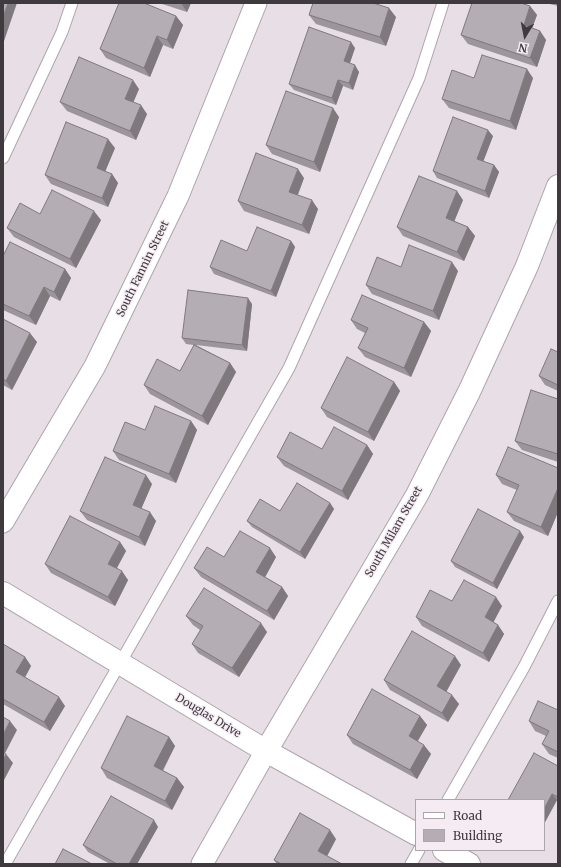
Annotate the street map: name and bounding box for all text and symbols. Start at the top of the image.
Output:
north arrow [505,16,545,56]
text: N [517,40,528,55]
street label: South Fannin Street [114,219,172,319]
street label: South Milam Street [363,484,425,580]
street label: Douglas Drive [173,691,243,741]
legend [415,799,545,851]
text: Road [453,808,482,823]
text: Building [453,828,502,843]

